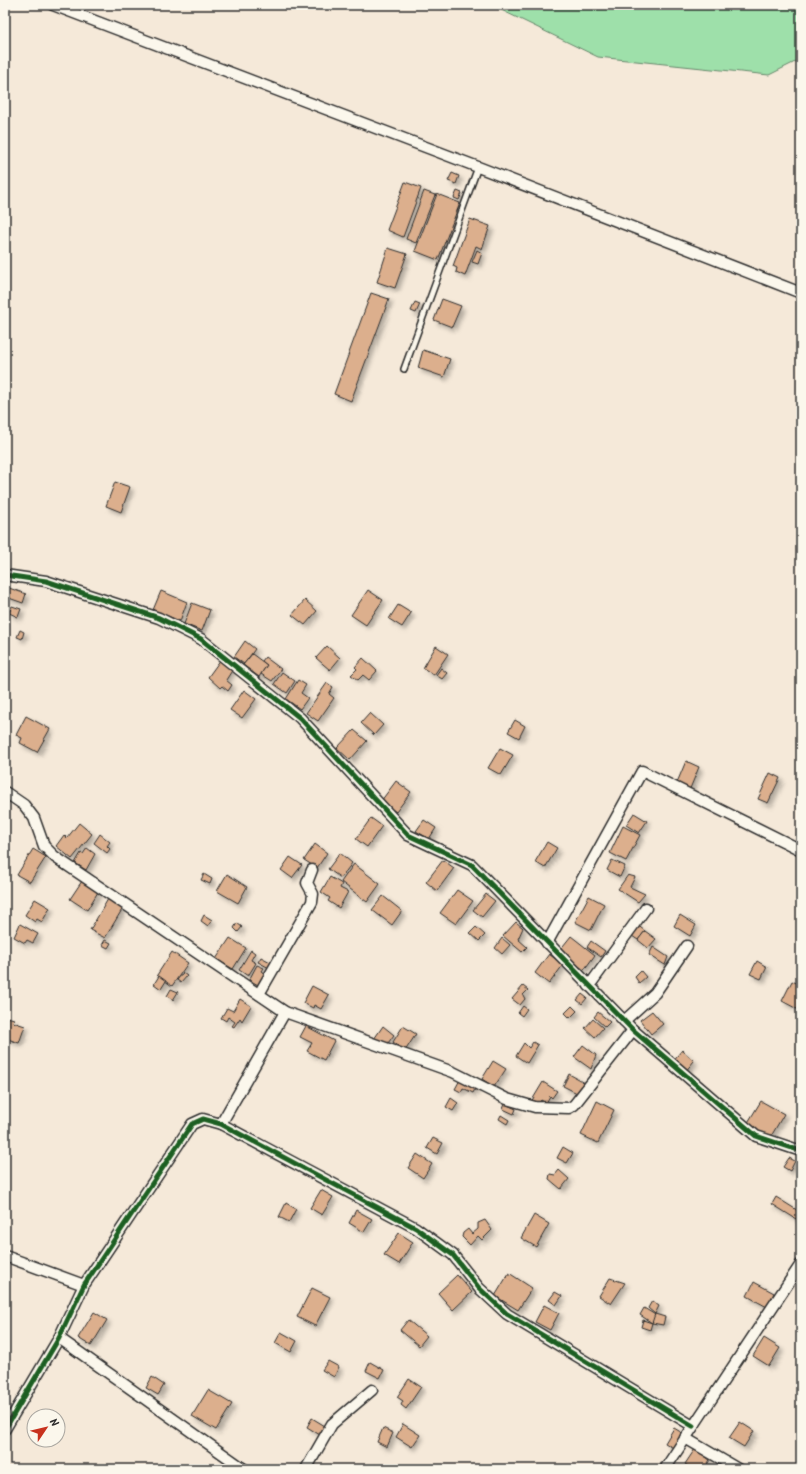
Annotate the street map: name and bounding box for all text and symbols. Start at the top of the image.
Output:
north arrow [26,1408,66,1448]
text: N [44,1415,63,1431]

